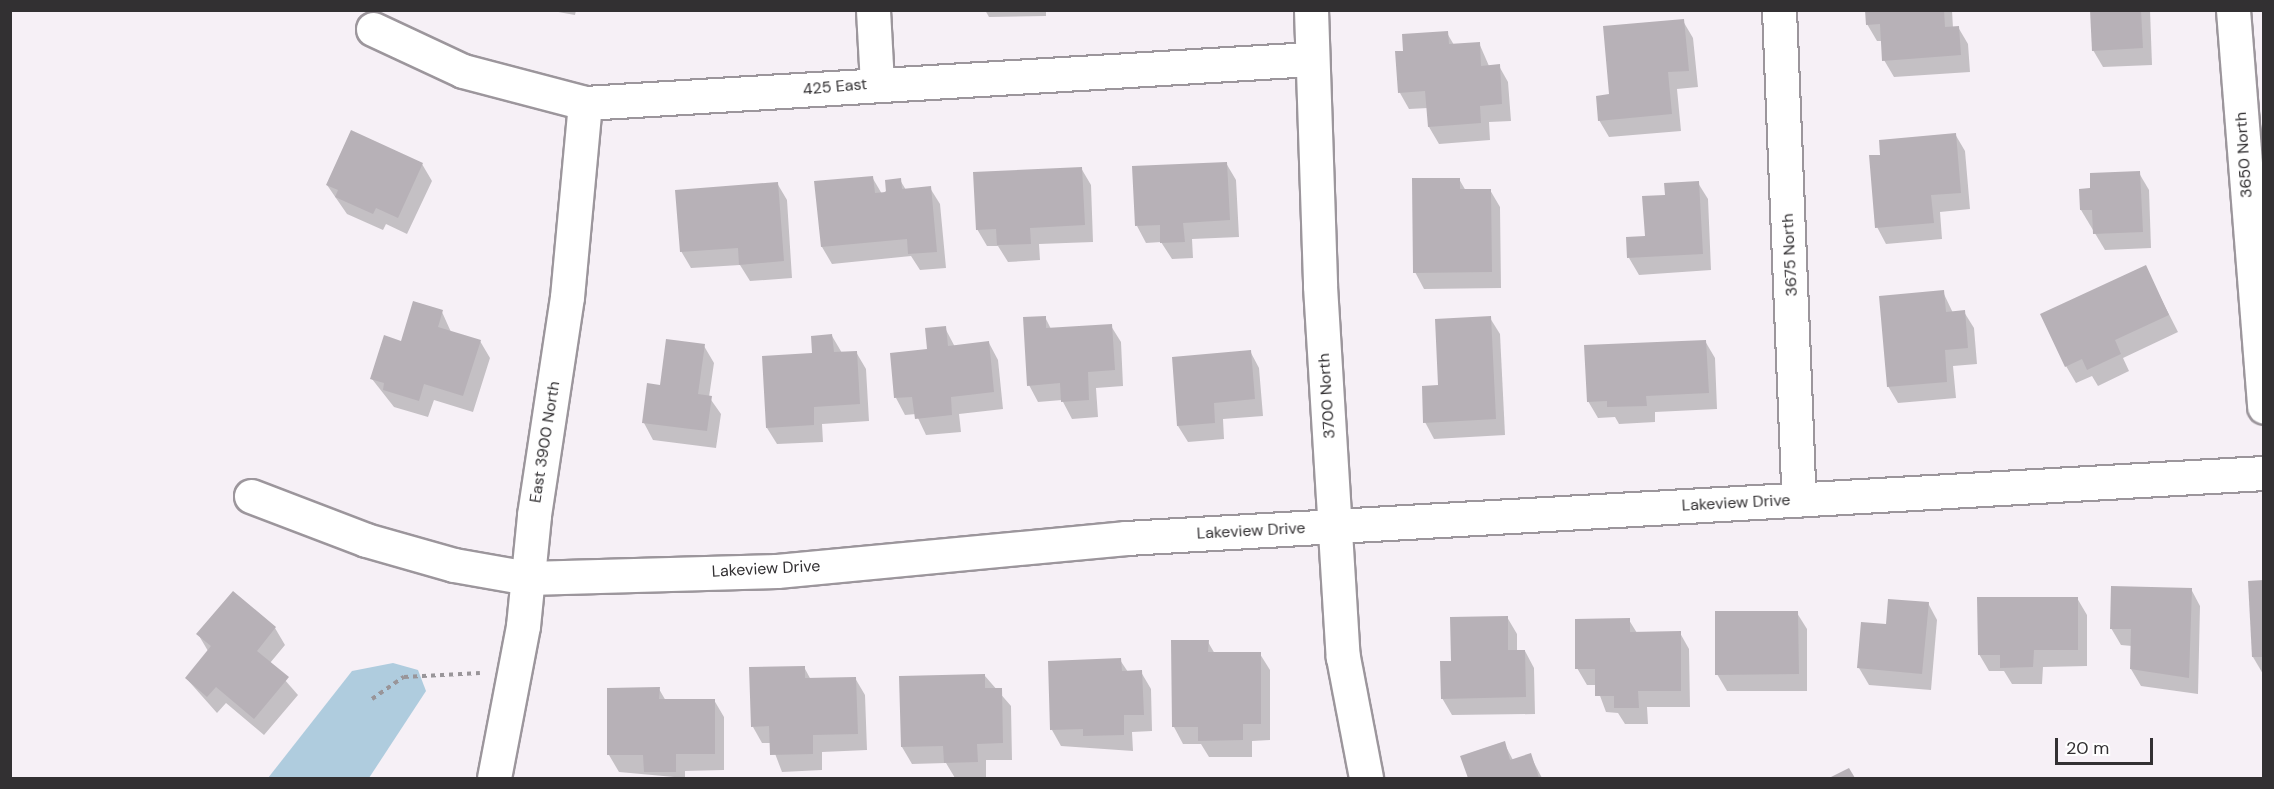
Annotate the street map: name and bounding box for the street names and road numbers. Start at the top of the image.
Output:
street label: 425 East [802,75,868,99]
street label: 3650 North [2231,111,2257,199]
street label: 3675 North [1778,213,1802,297]
street label: 3700 North [1314,353,1340,439]
street label: East 3900 North [526,380,564,504]
street label: Lakeview Drive [1681,491,1791,515]
street label: Lakeview Drive [1196,519,1306,543]
street label: Lakeview Drive [711,557,821,581]

